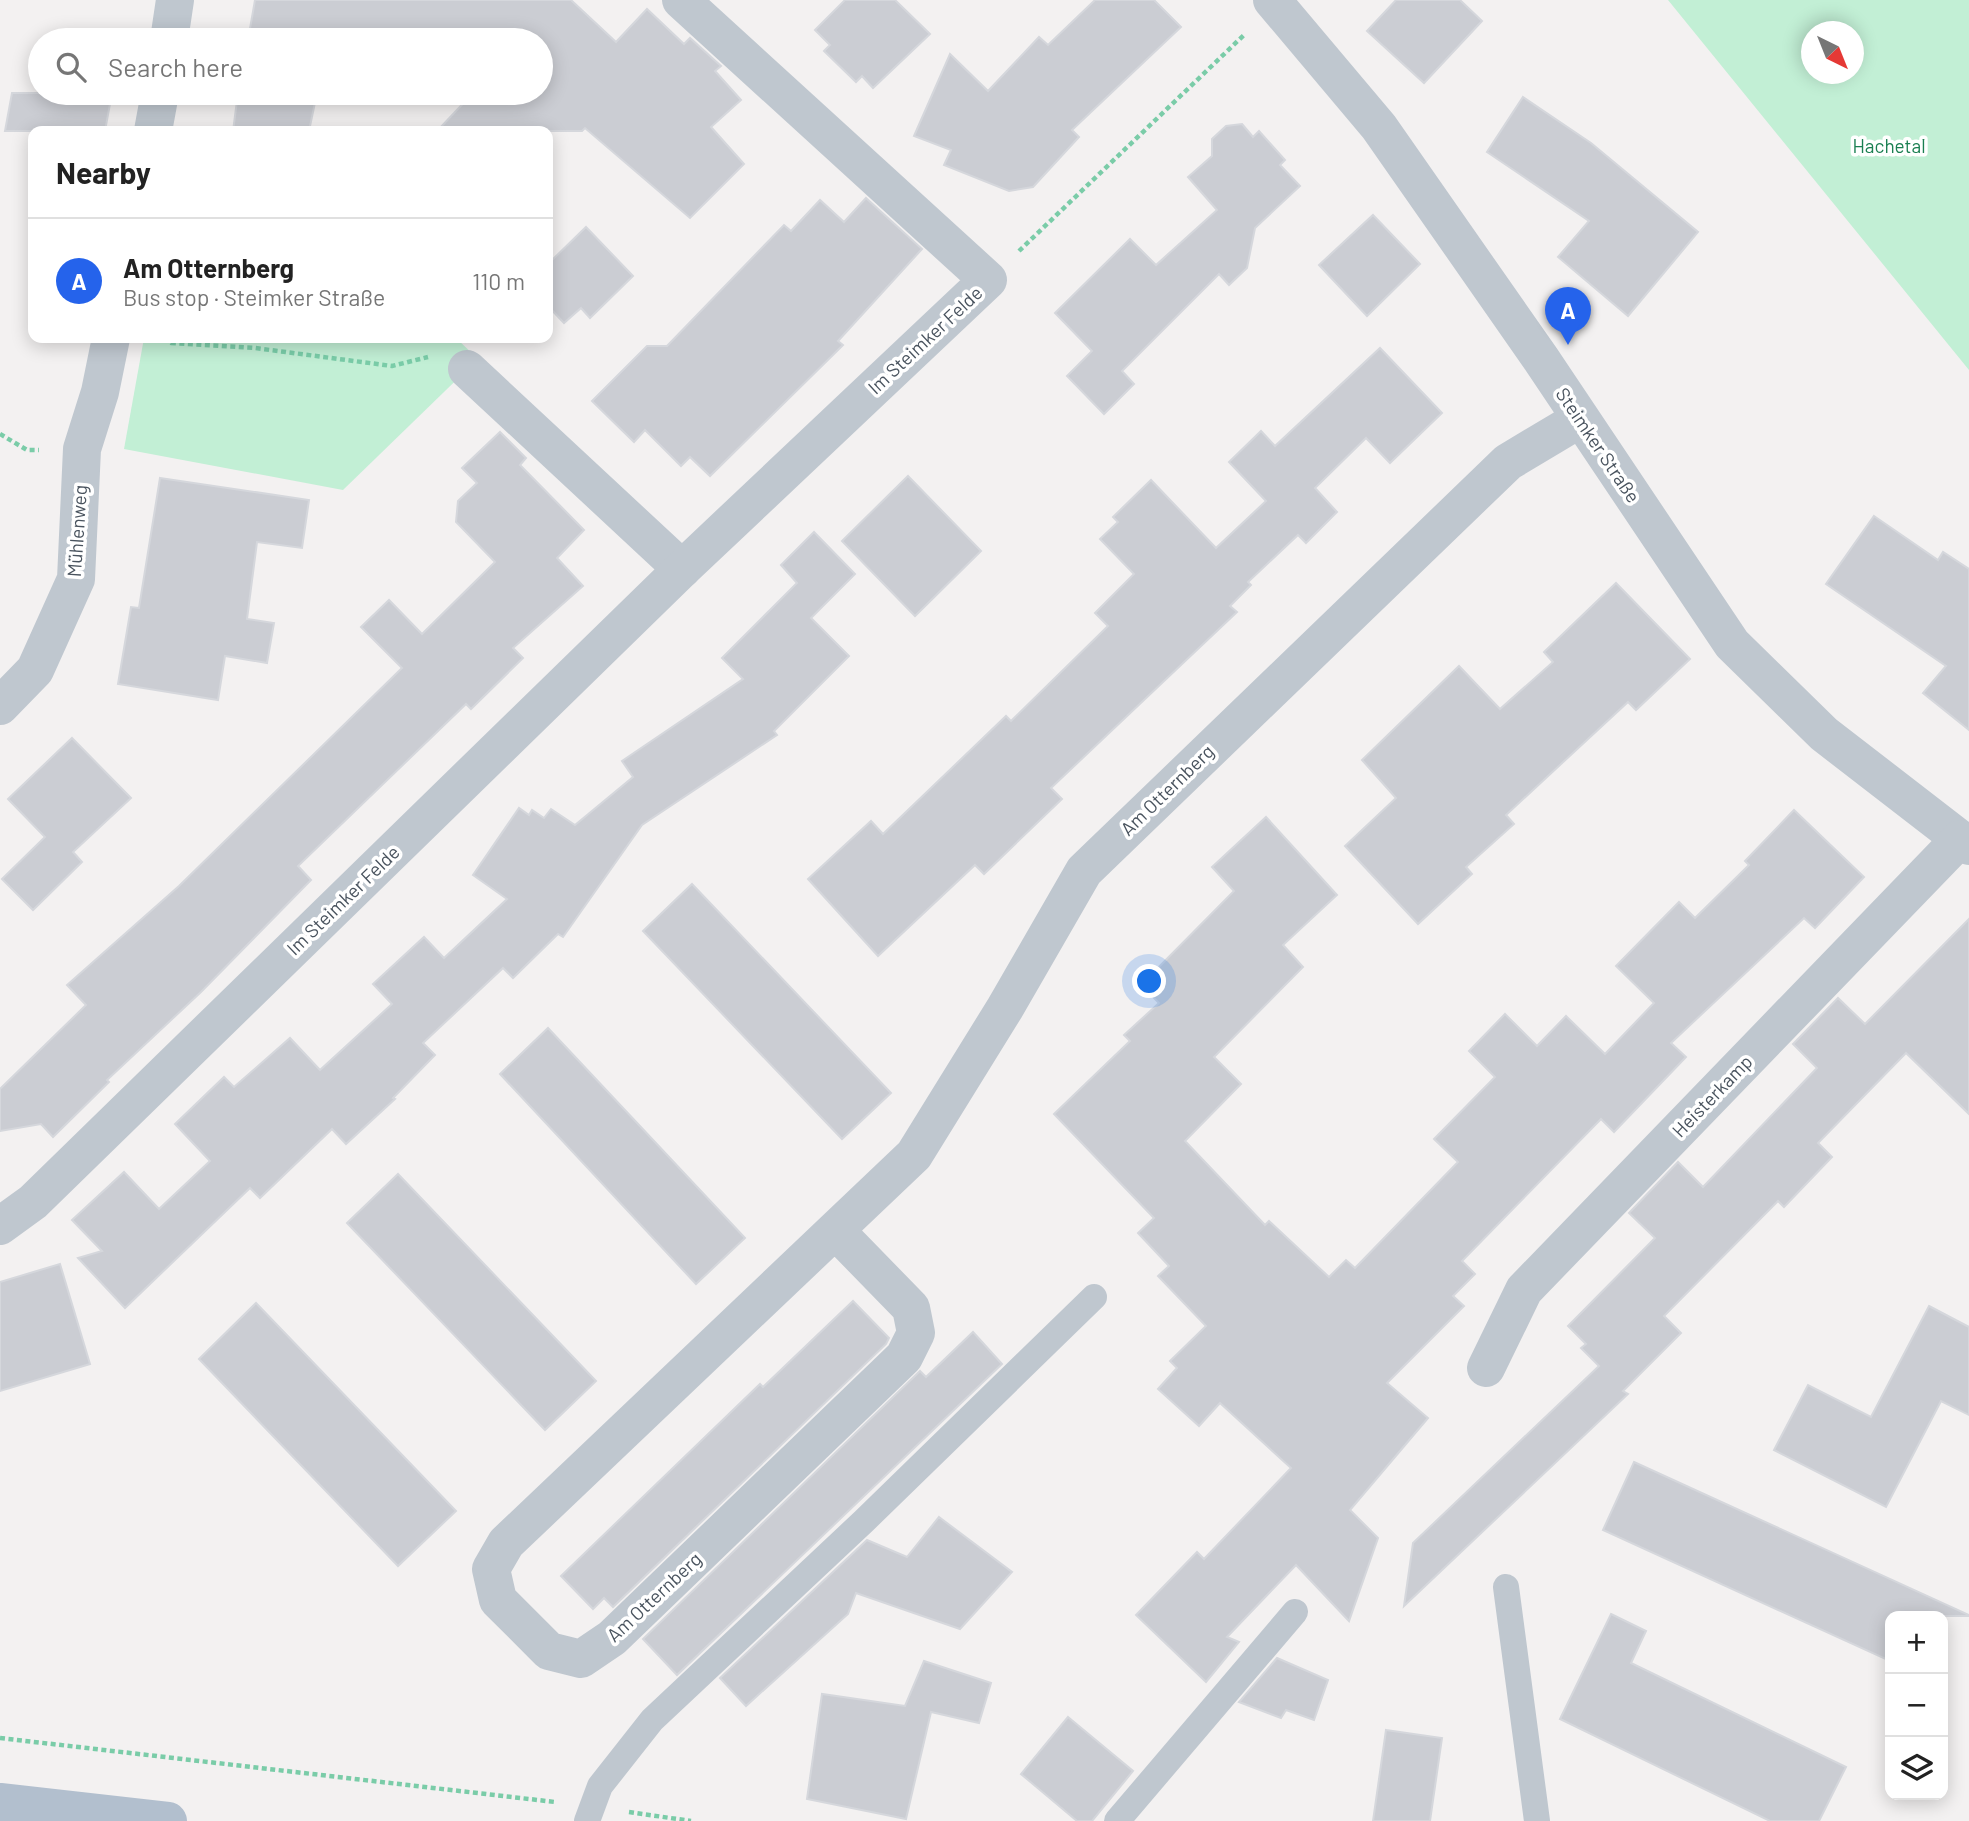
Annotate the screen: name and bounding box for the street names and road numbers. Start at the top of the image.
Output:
street label: Im Steimker Felde [863,281,987,398]
street label: Steimker Straße [1551,383,1645,507]
street label: Mühlenweg [62,484,91,578]
street label: Am Otternberg [1115,739,1218,840]
street label: Im Steimker Felde [281,840,404,959]
street label: Heisterkamp [1667,1050,1757,1142]
street label: Am Otternberg [602,1547,706,1646]

